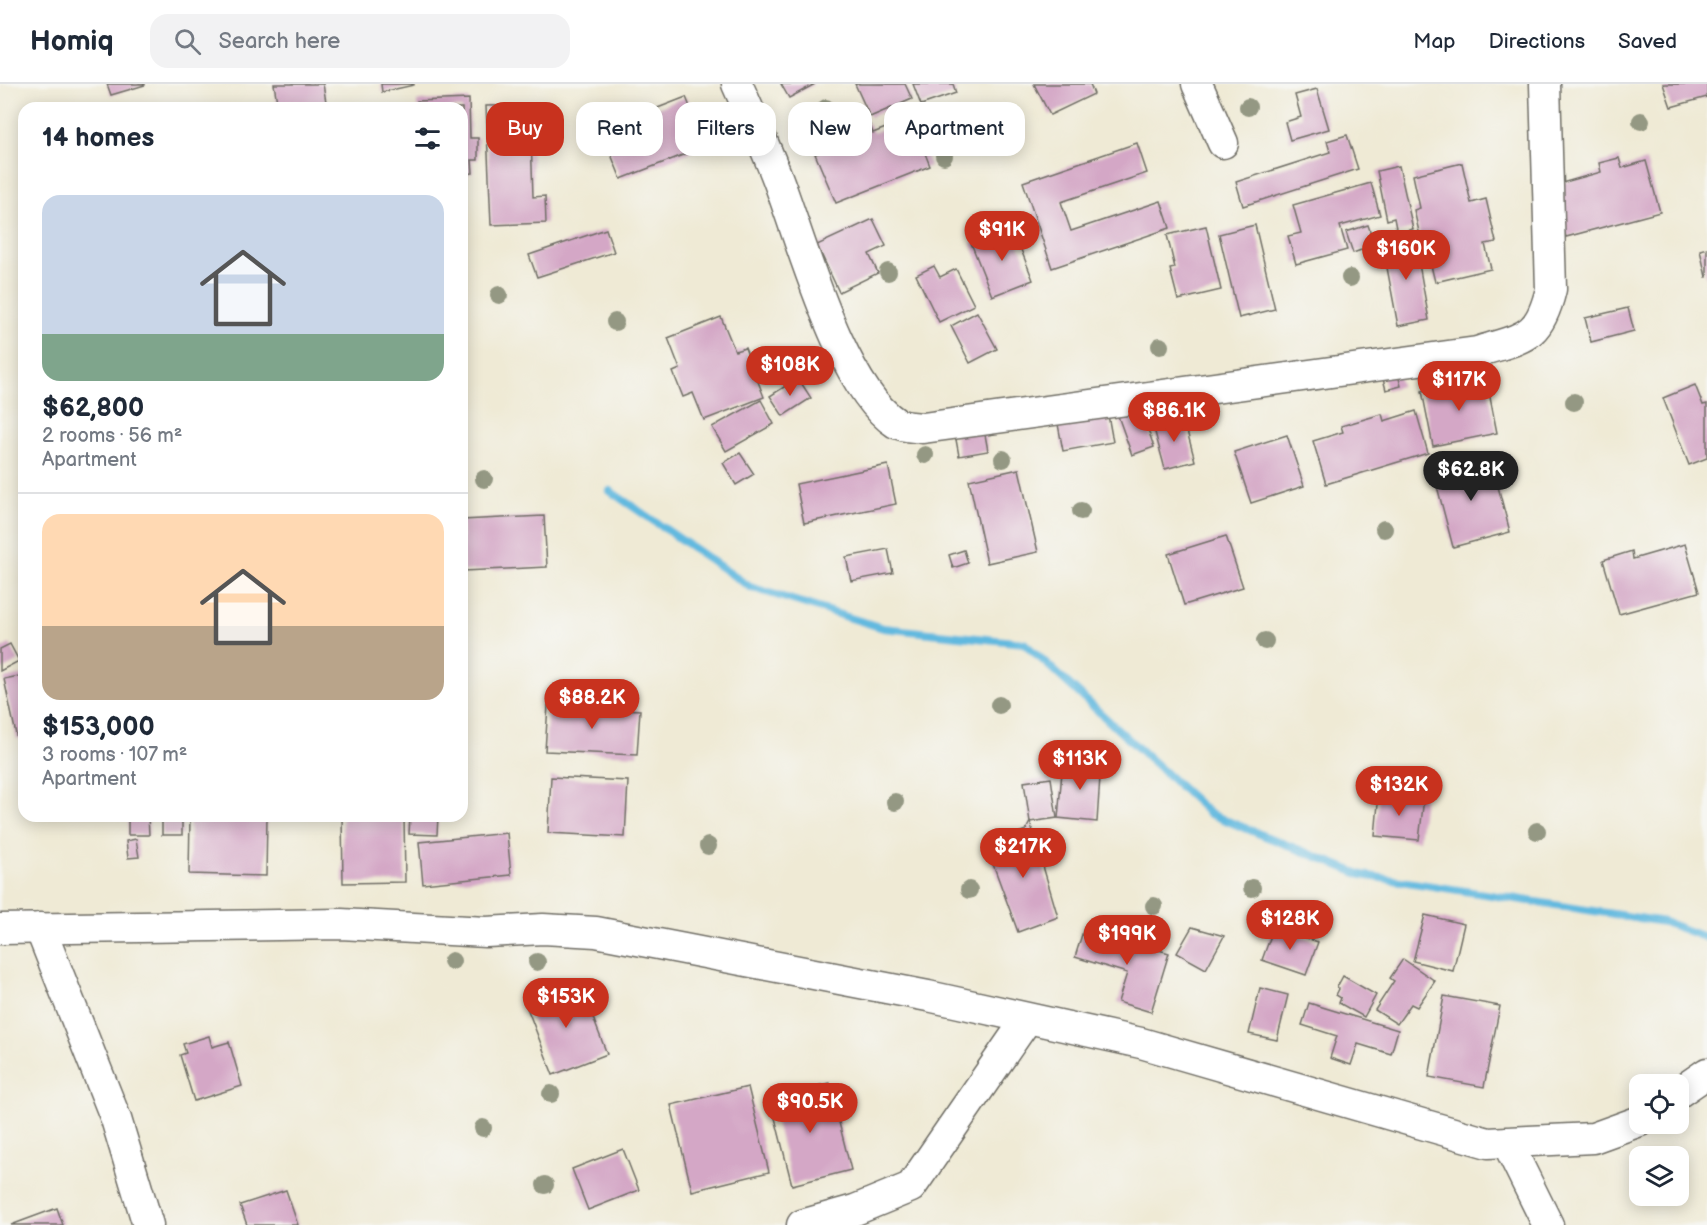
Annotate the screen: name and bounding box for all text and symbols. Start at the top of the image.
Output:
search box [150,14,570,68]
text: Homiq [30,25,114,58]
icon: search [171,25,204,58]
text: Search here [219,28,340,55]
text: Map [1413,29,1456,54]
text: Directions [1489,29,1585,54]
text: Saved [1618,29,1677,54]
chip: Buy [486,102,564,156]
chip: Rent [576,102,663,156]
chip: Filters [675,102,776,156]
chip: New [788,102,872,156]
chip: Apartment [884,102,1025,156]
icon: filters [411,122,444,155]
text: 14 homes [42,123,154,154]
pin: $91K [966,211,1038,262]
text: $91K [979,218,1025,242]
pin: $160K [1364,230,1448,281]
icon: home [189,234,297,342]
text: $160K [1376,237,1436,261]
pin: $108K [748,346,832,397]
text: $108K [760,353,820,377]
pin: $117K [1417,361,1501,412]
text: $117K [1432,368,1486,392]
pin: $86.1K [1125,392,1223,443]
text: $62,800 [42,393,144,424]
text: $86.1K [1142,399,1206,423]
text: 2 rooms · 56 m² [42,424,182,448]
text: Apartment [42,448,137,472]
pin: $62.8K [1422,451,1520,502]
text: $62.8K [1437,458,1505,482]
icon: home [189,553,297,661]
pin: $88.2K [543,679,641,730]
text: $88.2K [558,686,626,710]
text: $153,000 [42,712,155,743]
pin: $113K [1038,740,1122,791]
text: 3 rooms · 107 m² [42,743,187,767]
text: $113K [1052,747,1108,771]
pin: $132K [1357,766,1441,817]
text: Apartment [42,767,137,791]
text: $132K [1370,773,1428,797]
pin: $217K [981,828,1065,879]
text: $217K [994,835,1052,859]
pin: $128K [1248,900,1332,951]
text: $128K [1260,907,1320,931]
pin: $199K [1085,915,1169,966]
text: $199K [1098,922,1156,946]
pin: $153K [524,978,608,1029]
text: $153K [537,985,595,1009]
map controls [1629,1074,1689,1206]
button: locate [1629,1074,1689,1134]
pin: $90.5K [761,1083,859,1134]
text: $90.5K [777,1090,843,1114]
button: layers [1629,1146,1689,1206]

